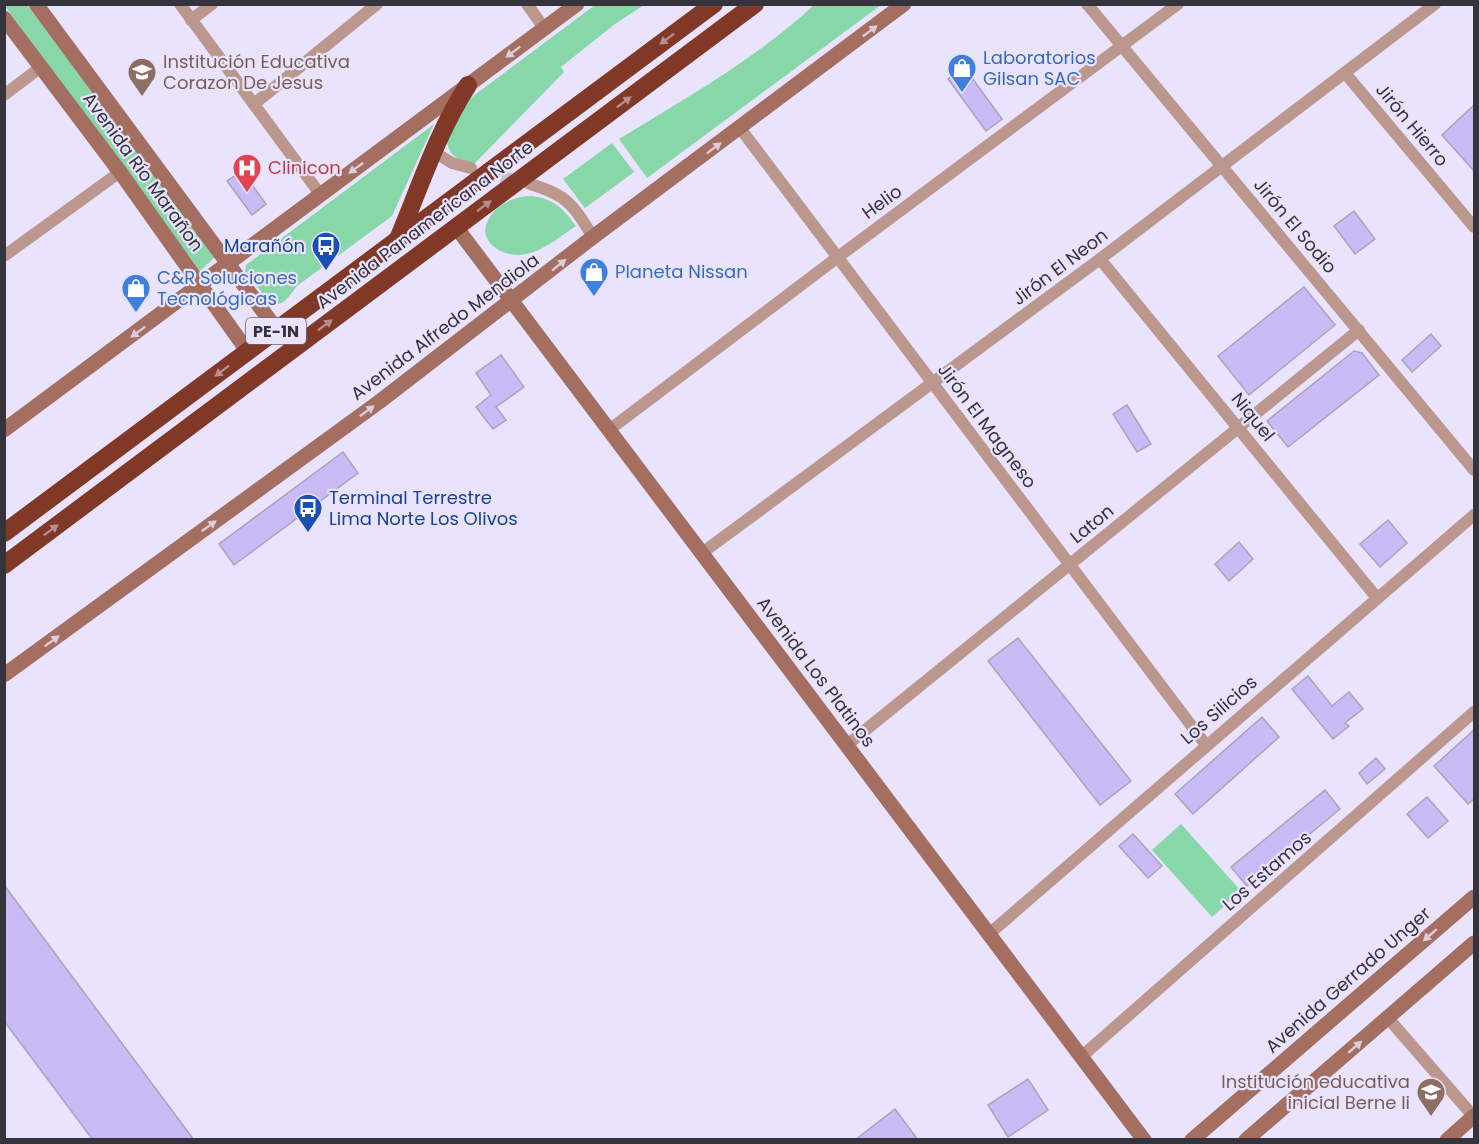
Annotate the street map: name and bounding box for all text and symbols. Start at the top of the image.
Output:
one-way arrow [862,24,878,37]
one-way arrow [659,33,674,45]
place label: Laboratorios Gilsan SAC [983,45,1096,91]
one-way arrow [505,46,521,58]
place label: Institución Educativa Corazon De Jesus [163,49,350,95]
shop icon: Laboratorios Gilsan SAC [946,52,978,94]
school or university icon: Institución Educativa Corazon De Jesus [126,56,158,98]
street label: Jirón Hierro [1370,78,1455,172]
street label: Avenida Río Marañon [77,87,210,256]
one-way arrow [615,96,631,108]
street label: Avenida Panamericana Norte [311,135,538,315]
one-way arrow [706,141,722,154]
hospital icon: Clinicon [231,152,263,194]
place label: Clinicon [268,155,341,180]
one-way arrow [349,162,365,174]
street label: Jirón El Sodio [1248,173,1343,279]
street label: Helio [857,179,907,225]
one-way arrow [476,201,491,213]
street label: Jirón El Neon [1007,222,1113,311]
bus stop icon: Marañón [310,230,342,272]
place label: Marañón [224,233,305,258]
street label: Avenida Alfredo Mendiola [345,247,544,406]
shop icon: Planeta Nissan [578,256,610,298]
place label: Planeta Nissan [615,259,748,284]
one-way arrow [551,260,566,272]
place label: C&R Soluciones Tecnológicas [157,265,297,311]
shop icon: C&R Soluciones Tecnológicas [120,272,152,314]
road number: PE-1N [246,318,306,344]
one-way arrow [317,319,333,331]
one-way arrow [130,326,145,338]
street label: Jirón El Magneso [932,358,1043,493]
one-way arrow [214,365,230,377]
street label: Niquel [1226,387,1281,446]
one-way arrow [359,405,374,417]
place label: Terminal Terrestre Lima Norte Los Olivos [329,485,518,531]
bus stop icon: Terminal Terrestre Lima Norte Los Olivos [292,492,324,534]
street label: Laton [1065,498,1119,549]
one-way arrow [201,520,217,532]
one-way arrow [43,524,59,536]
street label: Avenida Los Platinos [752,591,881,752]
one-way arrow [43,635,59,647]
street label: Los Silicios [1175,669,1262,750]
street label: Los Estamos [1217,825,1316,916]
street label: Avenida Gerrado Unger [1260,901,1436,1058]
one-way arrow [1423,928,1438,941]
one-way arrow [1347,1041,1362,1054]
place label: Institución educativa inicial Berne Ii [1221,1069,1410,1115]
school or university icon: Institución educativa inicial Berne Ii [1415,1076,1447,1118]

